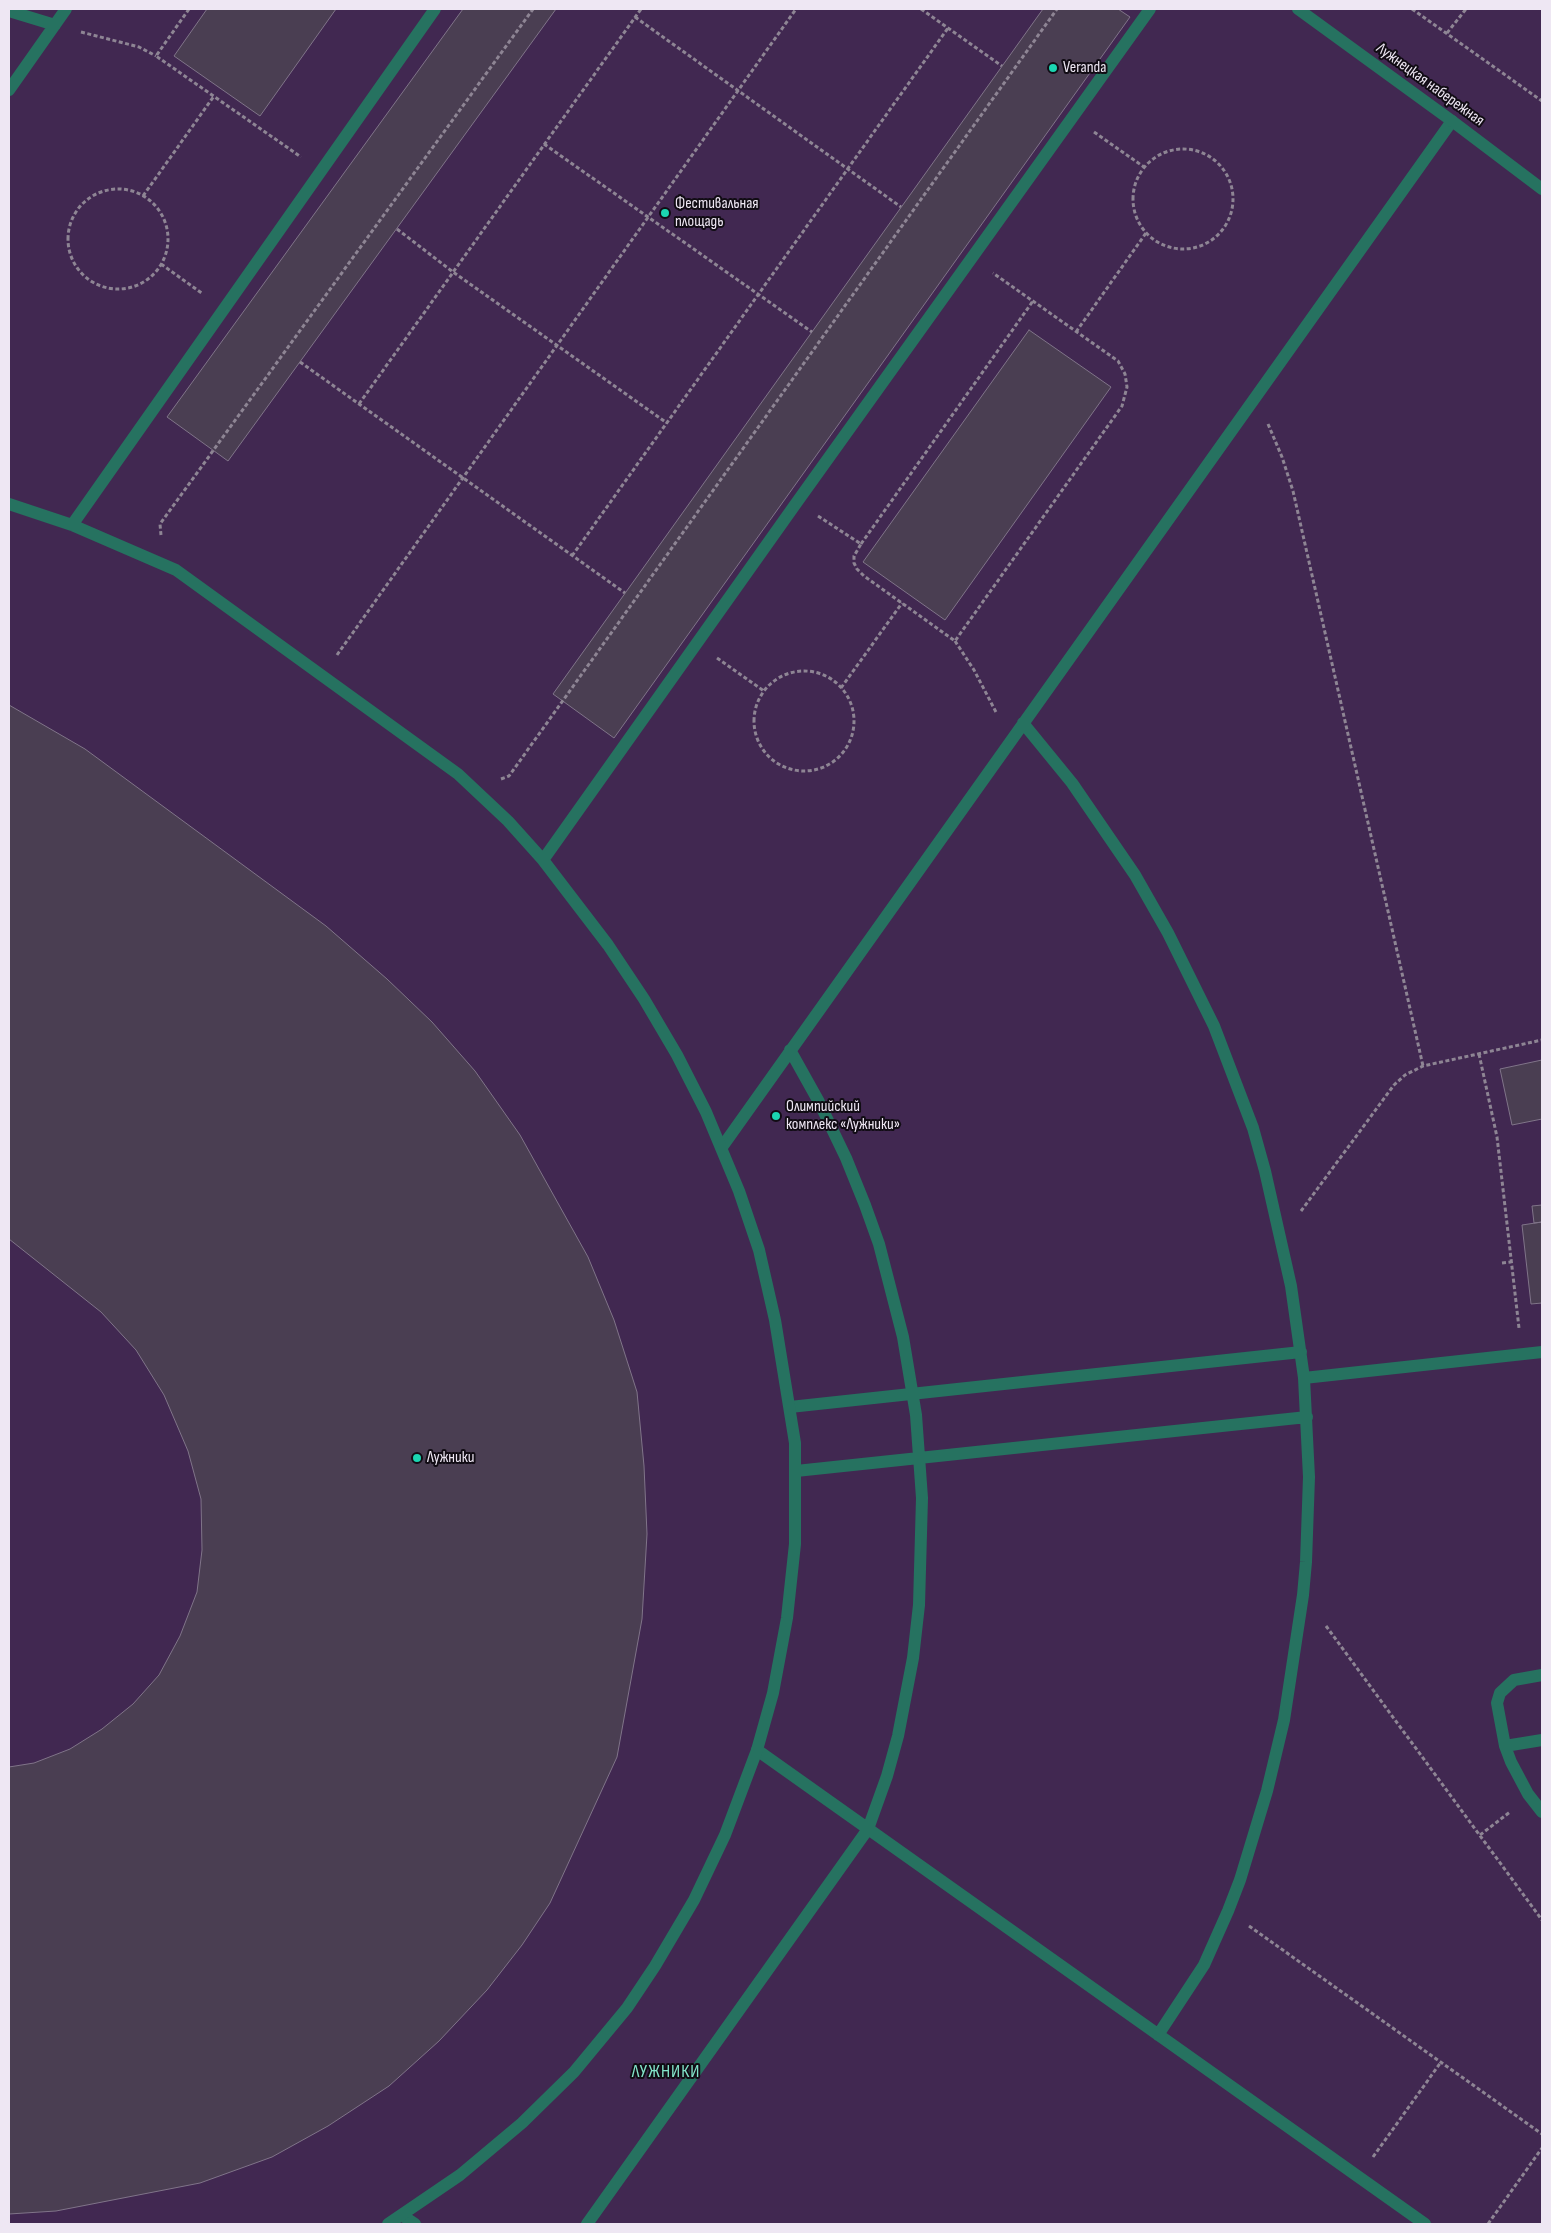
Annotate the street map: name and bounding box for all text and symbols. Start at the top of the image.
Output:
street label: Лужнецкая набережная [1372,39,1488,131]
place label: Veranda [1063,58,1106,78]
marker: Veranda [1047,62,1059,74]
place label: Фестивальная площадь [675,194,759,232]
marker: Фестивальная площадь [659,207,671,219]
place label: Олимпийский комплекс «Лужники» [786,1097,900,1135]
marker: Олимпийский комплекс «Лужники» [770,1110,782,1122]
place label: Лужники [427,1448,474,1468]
marker: Лужники [411,1452,423,1464]
district label: ЛУЖНИКИ [631,2061,701,2083]

